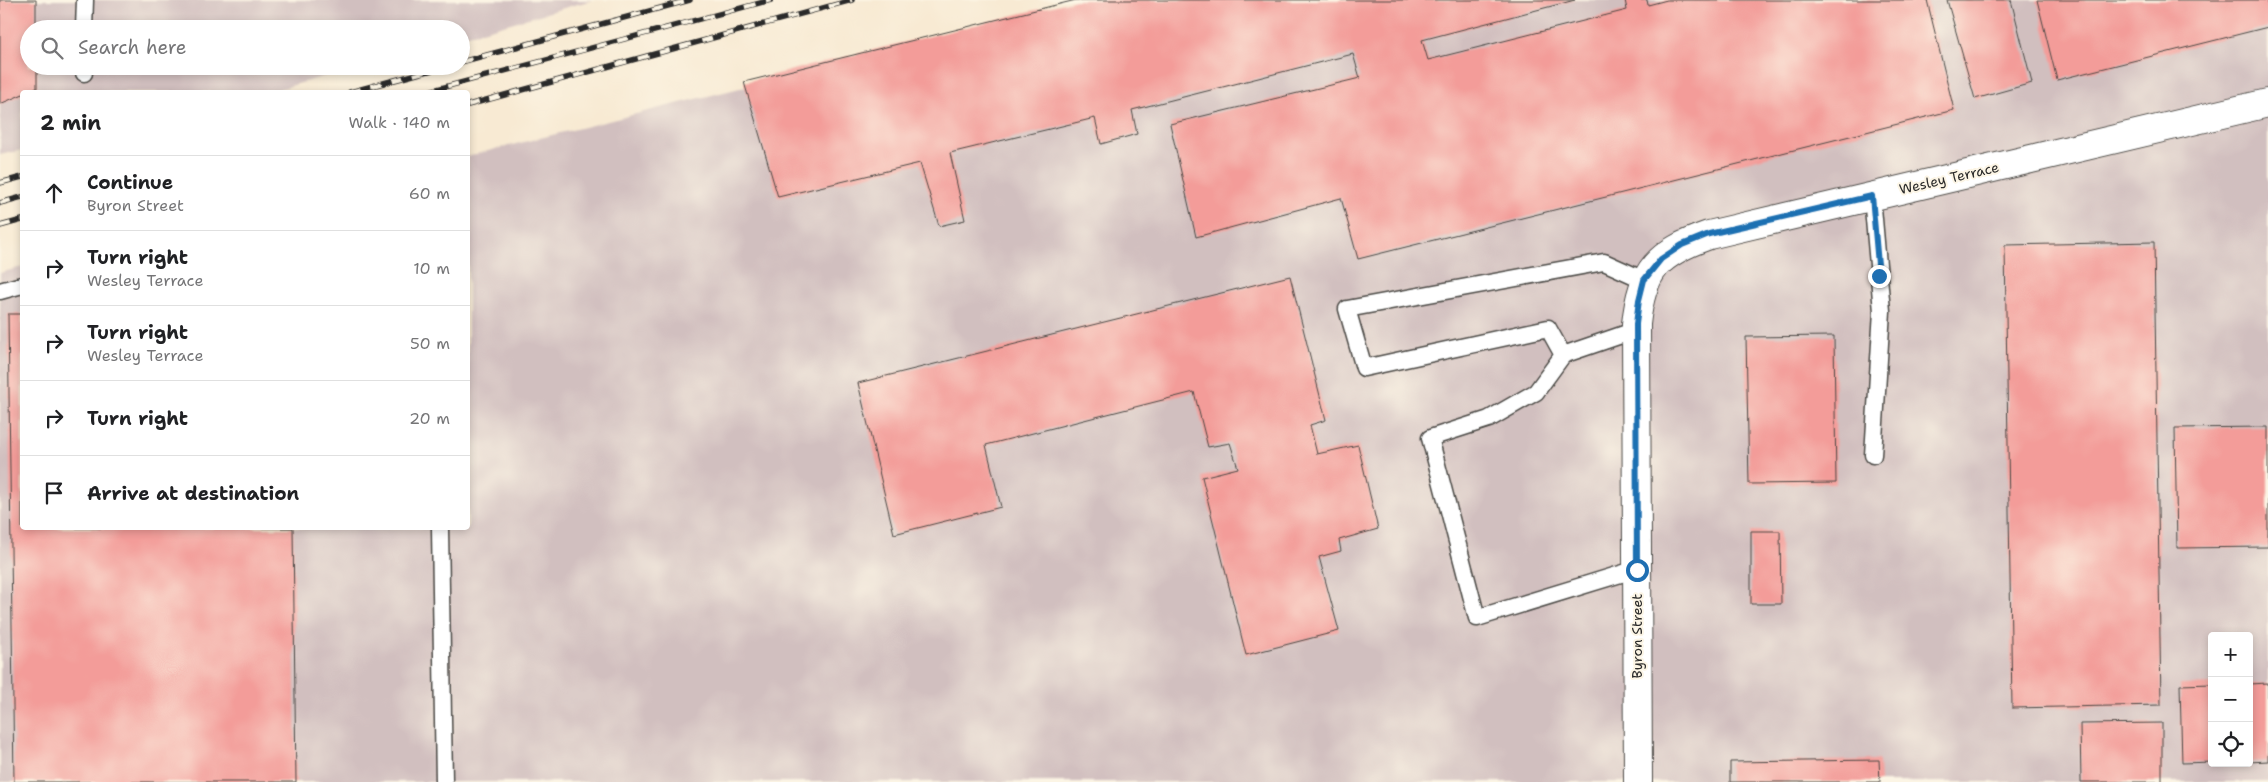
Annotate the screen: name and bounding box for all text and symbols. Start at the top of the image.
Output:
search box [20,20,470,75]
icon: search [38,34,66,62]
text: Search here [78,35,187,60]
text: 2 min [40,109,101,137]
text: Walk · 140 m [348,112,450,133]
street label: Wesley Terrace [1897,158,2001,198]
text: Continue [87,170,173,195]
icon: ahead [40,179,68,207]
text: 60 m [409,183,450,204]
text: Byron Street [87,195,184,216]
text: Turn right [87,245,188,270]
icon: right [40,254,68,282]
text: 10 m [413,258,450,279]
route end [1868,265,1891,288]
text: Wesley Terrace [87,270,203,291]
text: Turn right [87,320,188,345]
icon: right [40,329,68,357]
text: 50 m [410,333,450,354]
text: Wesley Terrace [87,345,203,366]
icon: right [40,404,68,432]
text: Turn right [87,406,188,431]
text: 20 m [409,408,450,429]
icon: arrive [40,479,68,507]
text: Arrive at destination [87,481,299,506]
route start [1626,559,1649,582]
street label: Byron Street [1628,594,1646,678]
map controls [2208,632,2253,767]
button: + [2208,632,2253,677]
button: − [2208,677,2253,722]
button: locate [2208,722,2253,767]

